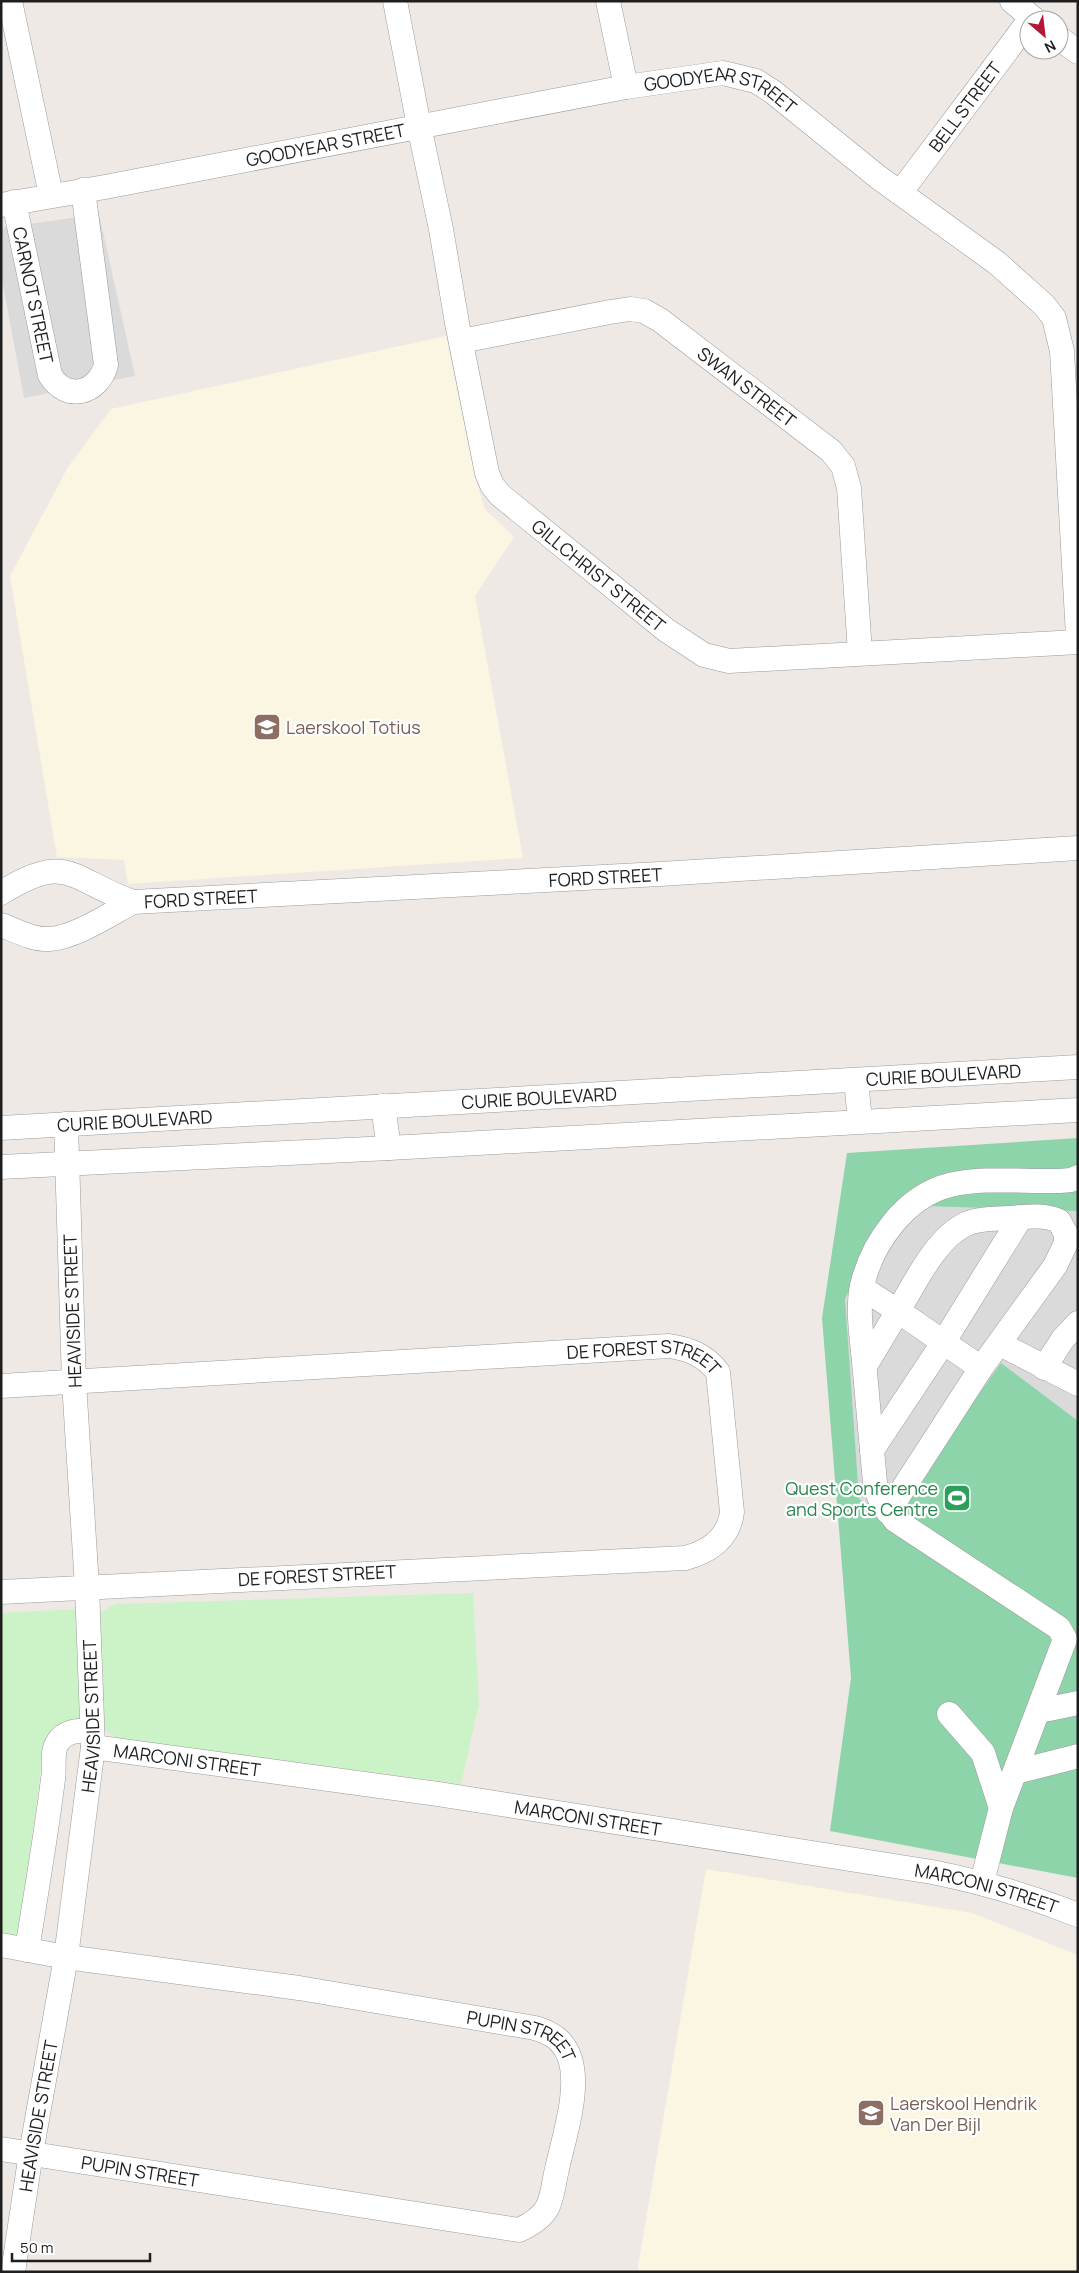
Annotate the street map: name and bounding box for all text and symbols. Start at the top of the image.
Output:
north arrow [1019,10,1069,60]
text: N [1041,36,1059,58]
street label: BELL STREET [923,56,1007,157]
street label: GOODYEAR STREET [642,61,802,119]
street label: GOODYEAR STREET [244,118,407,172]
street label: CARNOT STREET [7,225,59,366]
street label: SWAN STREET [693,341,801,432]
street label: GILLCHRIST STREET [527,514,671,637]
school or university icon: Laerskool Totius [252,712,282,742]
place label: Laerskool Totius [286,715,421,739]
street label: FORD STREET [548,862,663,892]
street label: FORD STREET [143,883,259,913]
street label: CURIE BOULEVARD [865,1058,1022,1091]
street label: CURIE BOULEVARD [461,1081,618,1114]
street label: CURIE BOULEVARD [56,1104,213,1137]
street label: HEAVISIDE STREET [57,1234,87,1388]
street label: DE FOREST STREET [566,1334,727,1379]
place label: Quest Conference and Sports Centre [785,1476,938,1521]
sports icon: Quest Conference and Sports Centre [942,1483,972,1513]
street label: DE FOREST STREET [237,1559,397,1591]
street label: HEAVISIDE STREET [75,1639,105,1794]
street label: MARCONI STREET [112,1738,262,1782]
street label: MARCONI STREET [513,1794,663,1841]
street label: MARCONI STREET [913,1857,1062,1919]
street label: PUPIN STREET [465,2005,582,2065]
street label: HEAVISIDE STREET [13,2038,63,2194]
place label: Laerskool Hendrik Van Der Bijl [890,2091,1038,2136]
school or university icon: Laerskool Hendrik Van Der Bijl [856,2098,886,2128]
street label: PUPIN STREET [79,2150,201,2192]
scale bar [12,2230,150,2262]
text: 50 m [20,2237,54,2258]

